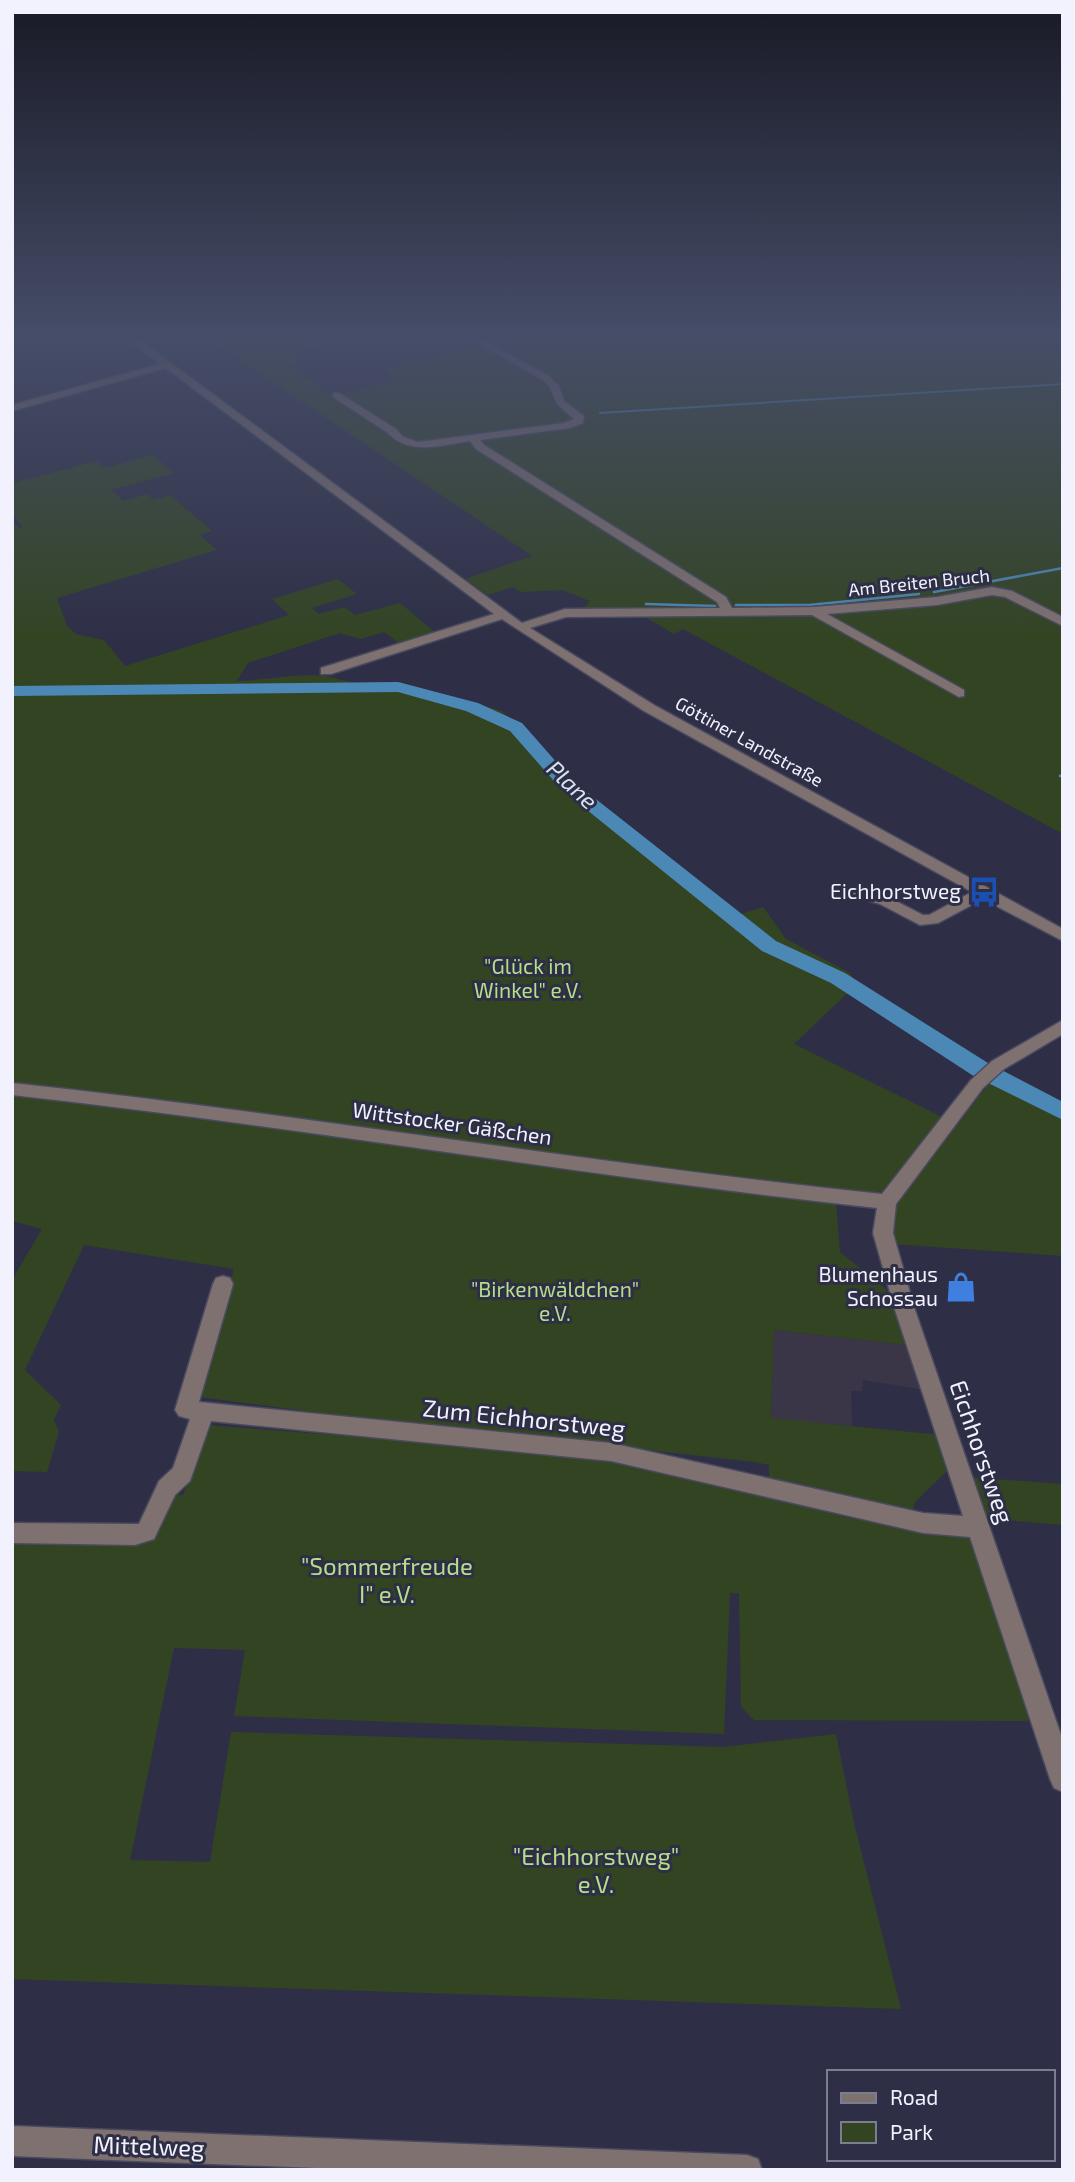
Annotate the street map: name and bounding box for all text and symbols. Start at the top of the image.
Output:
street label: Am Breiten Bruch [847,564,991,600]
street label: Göttiner Landstraße [672,691,827,791]
water label: Plane [542,754,604,815]
bus stop icon: Eichhorstweg [967,875,1001,909]
place label: Eichhorstweg [830,878,961,903]
park label: "Glück im Winkel" e.V. [474,953,582,1002]
street label: Wittstocker Gäßchen [351,1096,554,1149]
place label: Blumenhaus Schossau [819,1261,938,1310]
shop icon: Blumenhaus Schossau [944,1270,978,1304]
park label: "Birkenwäldchen" e.V. [471,1276,639,1325]
street label: Eichhorstweg [944,1376,1020,1527]
street label: Zum Eichhorstweg [422,1392,627,1443]
park label: "Sommerfreude I" e.V. [301,1551,473,1608]
park label: "Eichhorstweg" e.V. [513,1841,679,1898]
legend [827,2070,1054,2161]
text: Road [890,2084,938,2109]
text: Park [890,2119,933,2144]
street label: Mittelweg [93,2129,205,2162]

